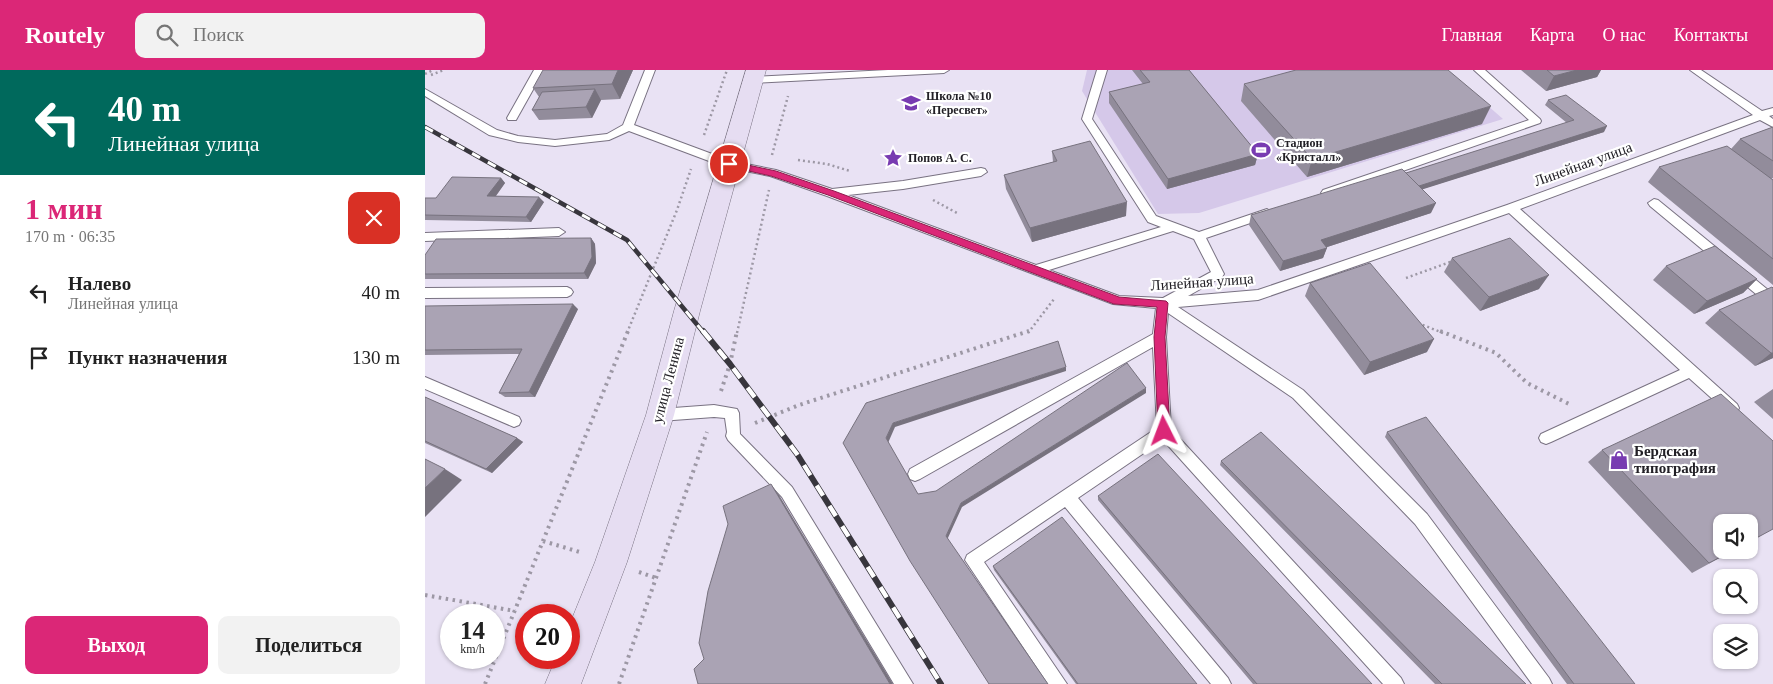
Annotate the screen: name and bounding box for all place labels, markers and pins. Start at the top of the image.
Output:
place label: Школа №10 «Пересвет» [926,89,992,117]
school or university icon: Школа №10 «Пересвет» [900,92,922,114]
place label: Стадион «Кристалл» [1276,136,1341,164]
sports icon: Стадион «Кристалл» [1250,139,1272,161]
pin [708,143,750,185]
place icon: Попов А. С. [882,147,904,169]
place label: Попов А. С. [908,151,972,165]
place label: Бердская типография [1634,443,1716,476]
shop icon: Бердская типография [1608,449,1630,471]

